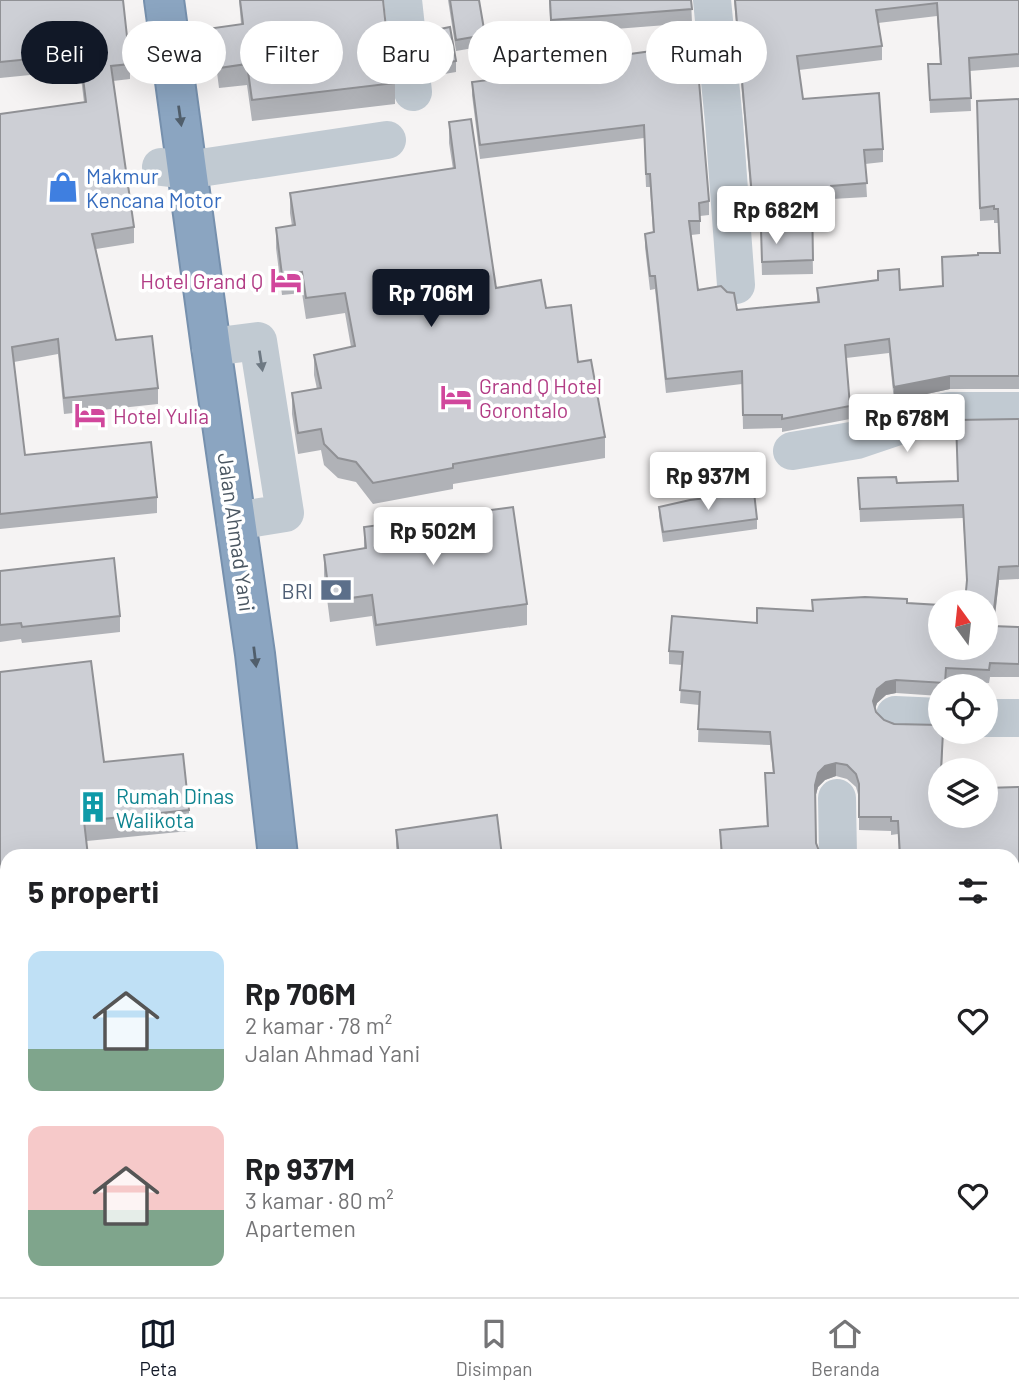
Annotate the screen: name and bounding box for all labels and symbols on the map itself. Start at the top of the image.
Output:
one-way arrow [174,105,185,127]
place label: Makmur Kencana Motor [86,163,222,212]
shop icon: Makmur Kencana Motor [46,170,80,204]
pin: Rp 682M [711,187,841,246]
hotel icon: Hotel Grand Q [269,263,303,297]
place label: Hotel Grand Q [140,268,263,293]
pin: Rp 706M [366,270,496,329]
one-way arrow [256,350,267,372]
place label: Grand Q Hotel Gorontalo [479,373,602,422]
hotel icon: Grand Q Hotel Gorontalo [439,380,473,414]
pin: Rp 678M [842,394,972,454]
hotel icon: Hotel Yulia [73,398,107,432]
place label: Hotel Yulia [113,403,209,428]
street label: Jalan Ahmad Yani [213,451,261,613]
pin: Rp 937M [643,452,773,512]
pin: Rp 502M [368,508,498,567]
bank icon: BRI [319,573,353,607]
place label: BRI [282,578,313,603]
north arrow [928,590,998,660]
one-way arrow [250,646,261,668]
place label: Rumah Dinas Walikota [116,783,234,832]
building icon: Rumah Dinas Walikota [76,790,110,824]

